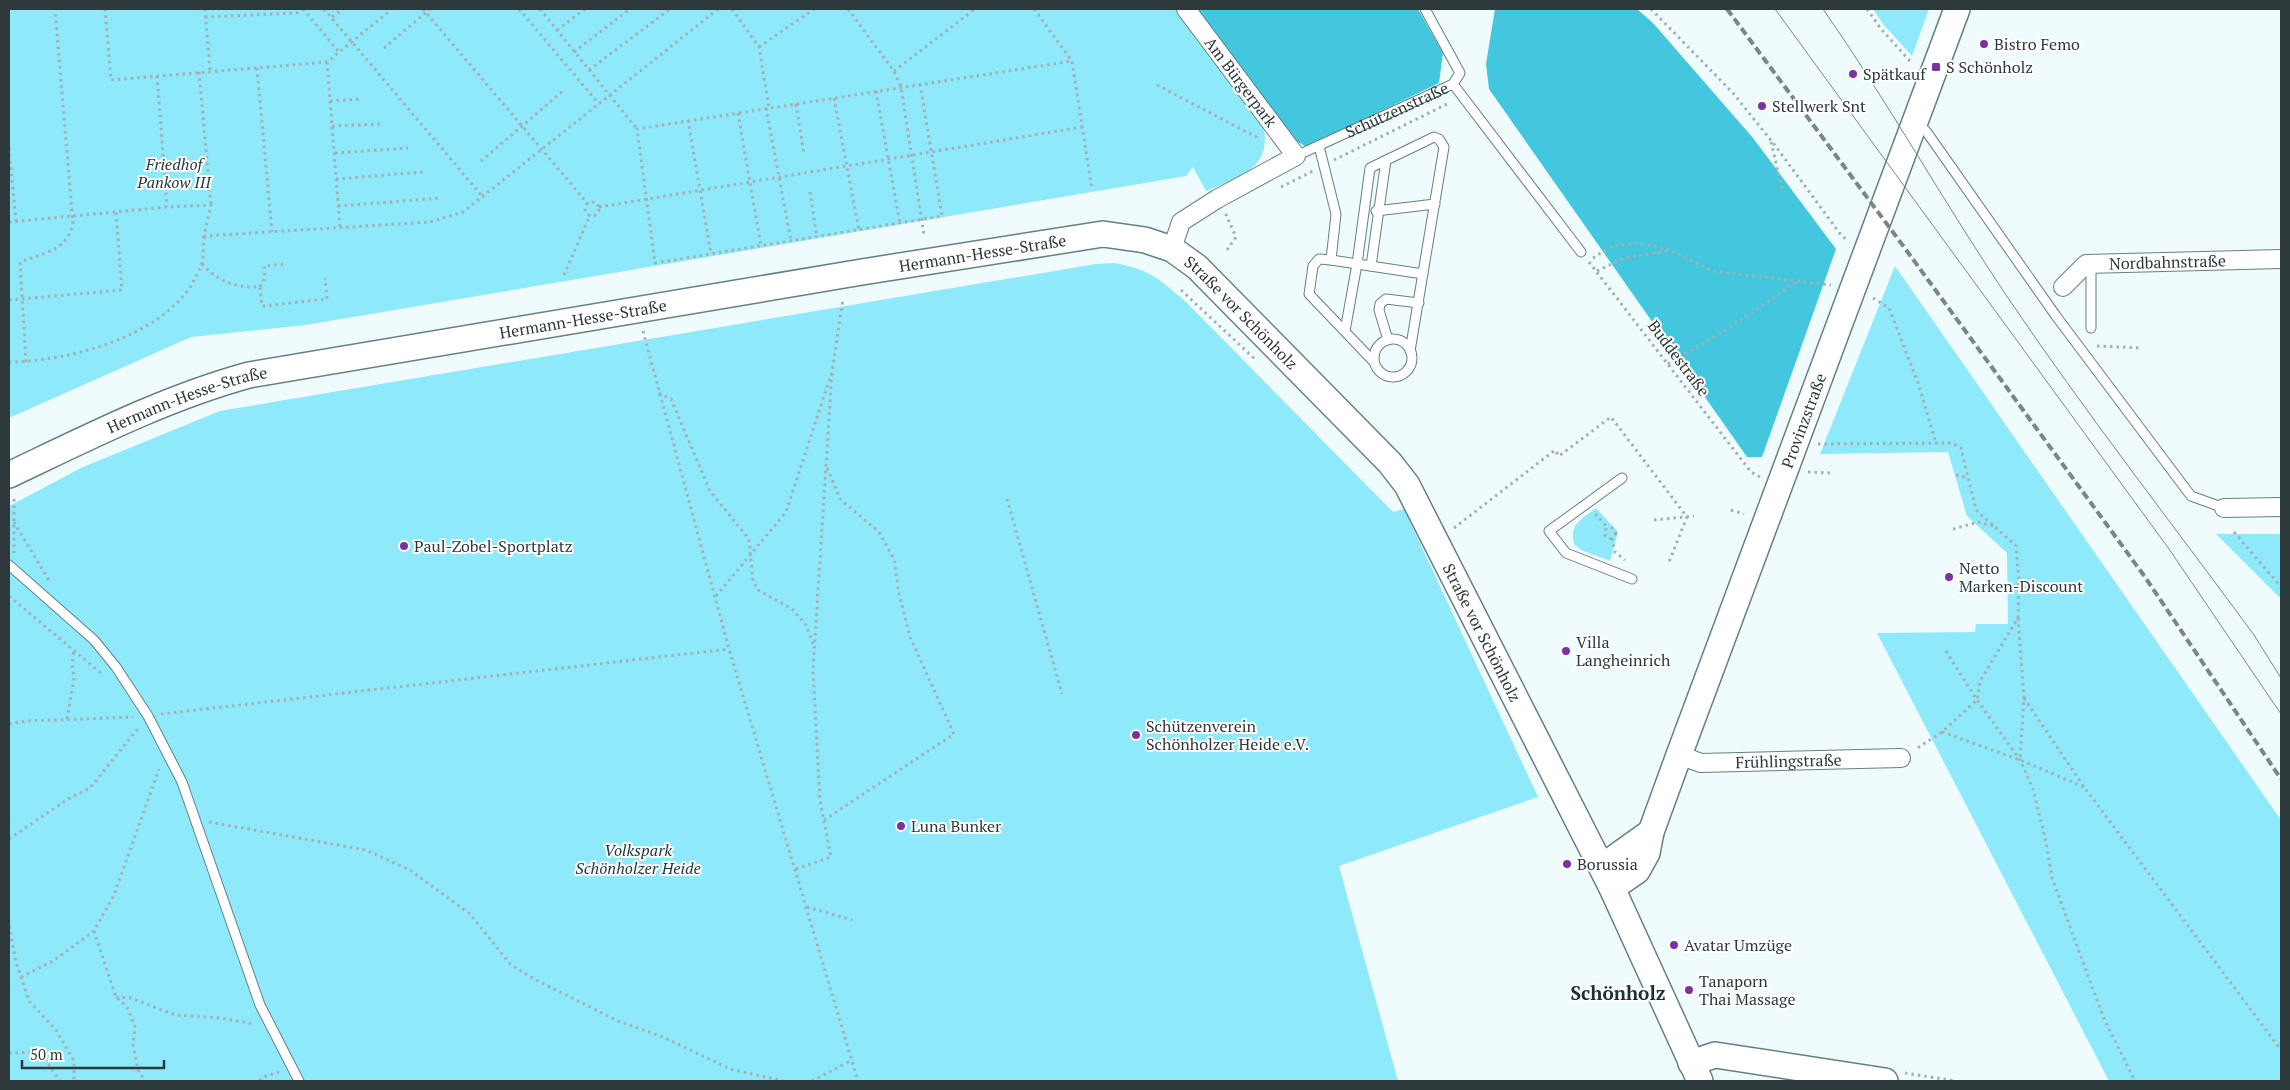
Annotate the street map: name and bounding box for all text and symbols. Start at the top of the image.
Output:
street label: Am Bürgerpark [1200,32,1283,132]
place label: Bistro Femo [1994,33,2080,55]
marker: Bistro Femo [1978,38,1990,50]
place label: S Schönholz [1946,56,2033,78]
marker: S Schönholz [1930,61,1942,73]
place label: Spätkauf [1863,63,1927,85]
marker: Spätkauf [1847,68,1859,80]
street label: Schützenstraße [1342,77,1452,143]
place label: Stellwerk Snt [1772,95,1866,117]
marker: Stellwerk Snt [1756,100,1768,112]
park label: Friedhof Pankow III [136,153,212,193]
street label: Hermann-Hesse-Straße [897,229,1068,277]
street label: Nordbahnstraße [2109,249,2226,274]
street label: Straße vor Schönholz [1180,251,1303,374]
street label: Hermann-Hesse-Straße [498,294,668,344]
street label: Buddestraße [1643,315,1715,401]
street label: Hermann-Hesse-Straße [103,361,269,438]
street label: Provinzstraße [1776,370,1831,471]
place label: Paul-Zobel-Sportplatz [414,535,573,557]
marker: Paul-Zobel-Sportplatz [398,540,410,552]
place label: Netto Marken-Discount [1959,557,2083,597]
street label: Straße vor Schönholz [1438,560,1526,705]
marker: Netto Marken-Discount [1943,571,1955,583]
place label: Villa Langheinrich [1576,631,1671,671]
marker: Villa Langheinrich [1560,645,1572,657]
place label: Schützenverein Schönholzer Heide e.V. [1146,715,1309,755]
marker: Schützenverein Schönholzer Heide e.V. [1130,729,1142,741]
street label: Frühlingstraße [1735,748,1842,773]
place label: Luna Bunker [911,815,1002,837]
marker: Luna Bunker [895,820,907,832]
park label: Volkspark Schönholzer Heide [575,839,701,879]
place label: Borussia [1577,853,1638,875]
marker: Borussia [1561,858,1573,870]
place label: Avatar Umzüge [1684,934,1792,956]
marker: Avatar Umzüge [1668,939,1680,951]
place label: Tanaporn Thai Massage [1699,970,1795,1010]
district label: Schönholz [1570,980,1666,1005]
marker: Tanaporn Thai Massage [1683,984,1695,996]
scale bar [22,1038,165,1070]
text: 50 m [30,1044,63,1064]

